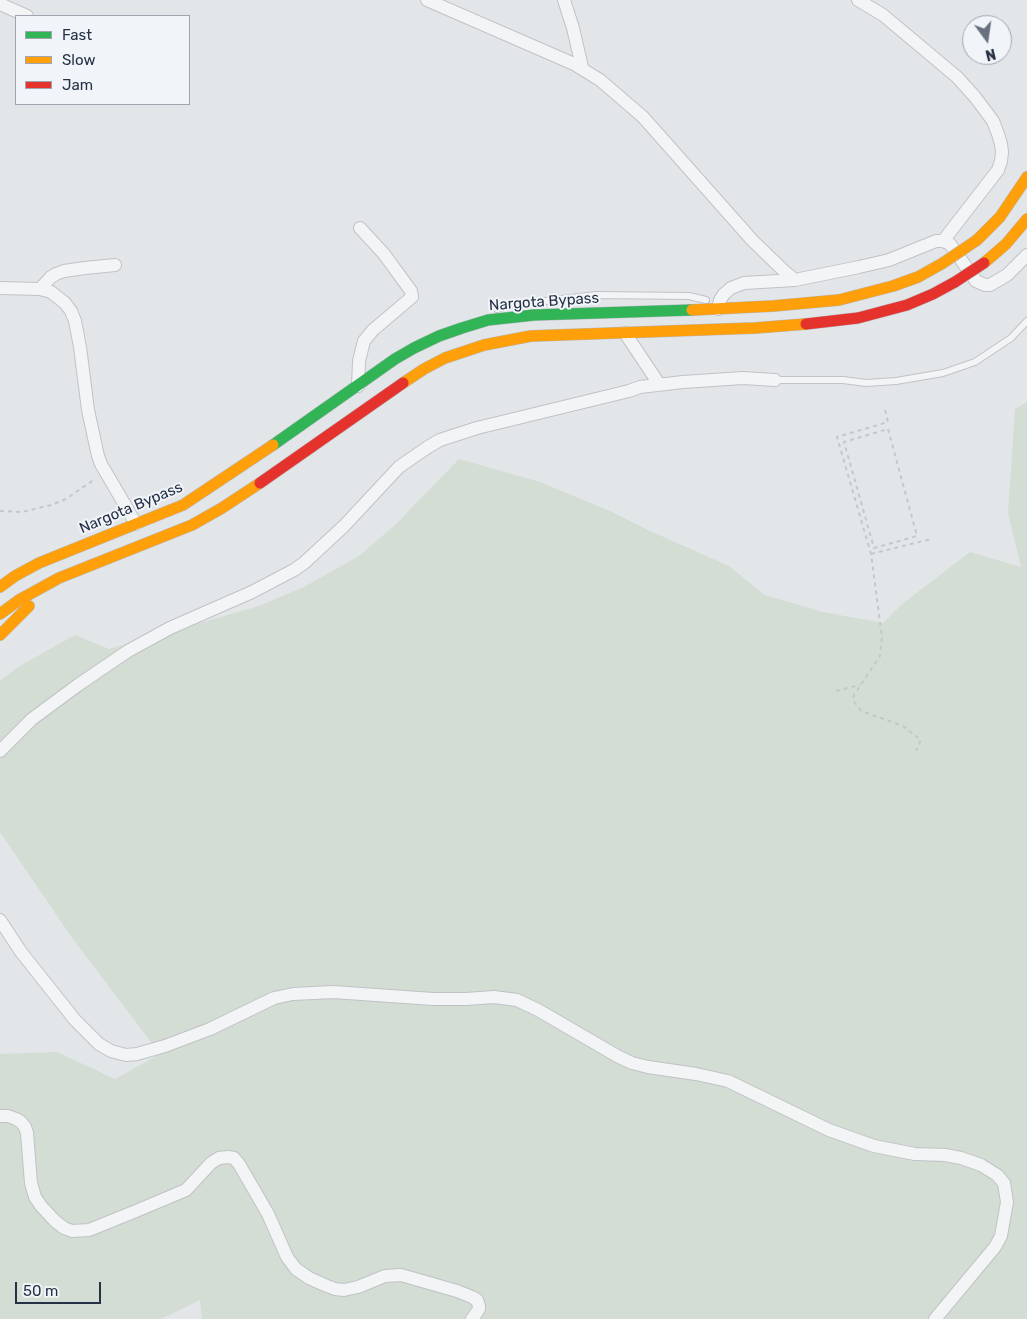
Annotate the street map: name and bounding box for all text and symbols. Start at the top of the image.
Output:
legend [15,15,190,105]
north arrow [962,15,1012,65]
text: Fast [62,26,92,44]
text: N [984,45,997,64]
text: Slow [62,51,95,69]
text: Jam [62,76,93,94]
street label: Nargota Bypass [488,289,600,315]
street label: Nargota Bypass [77,478,185,538]
scale bar [18,1272,104,1304]
text: 50 m [23,1282,58,1300]

